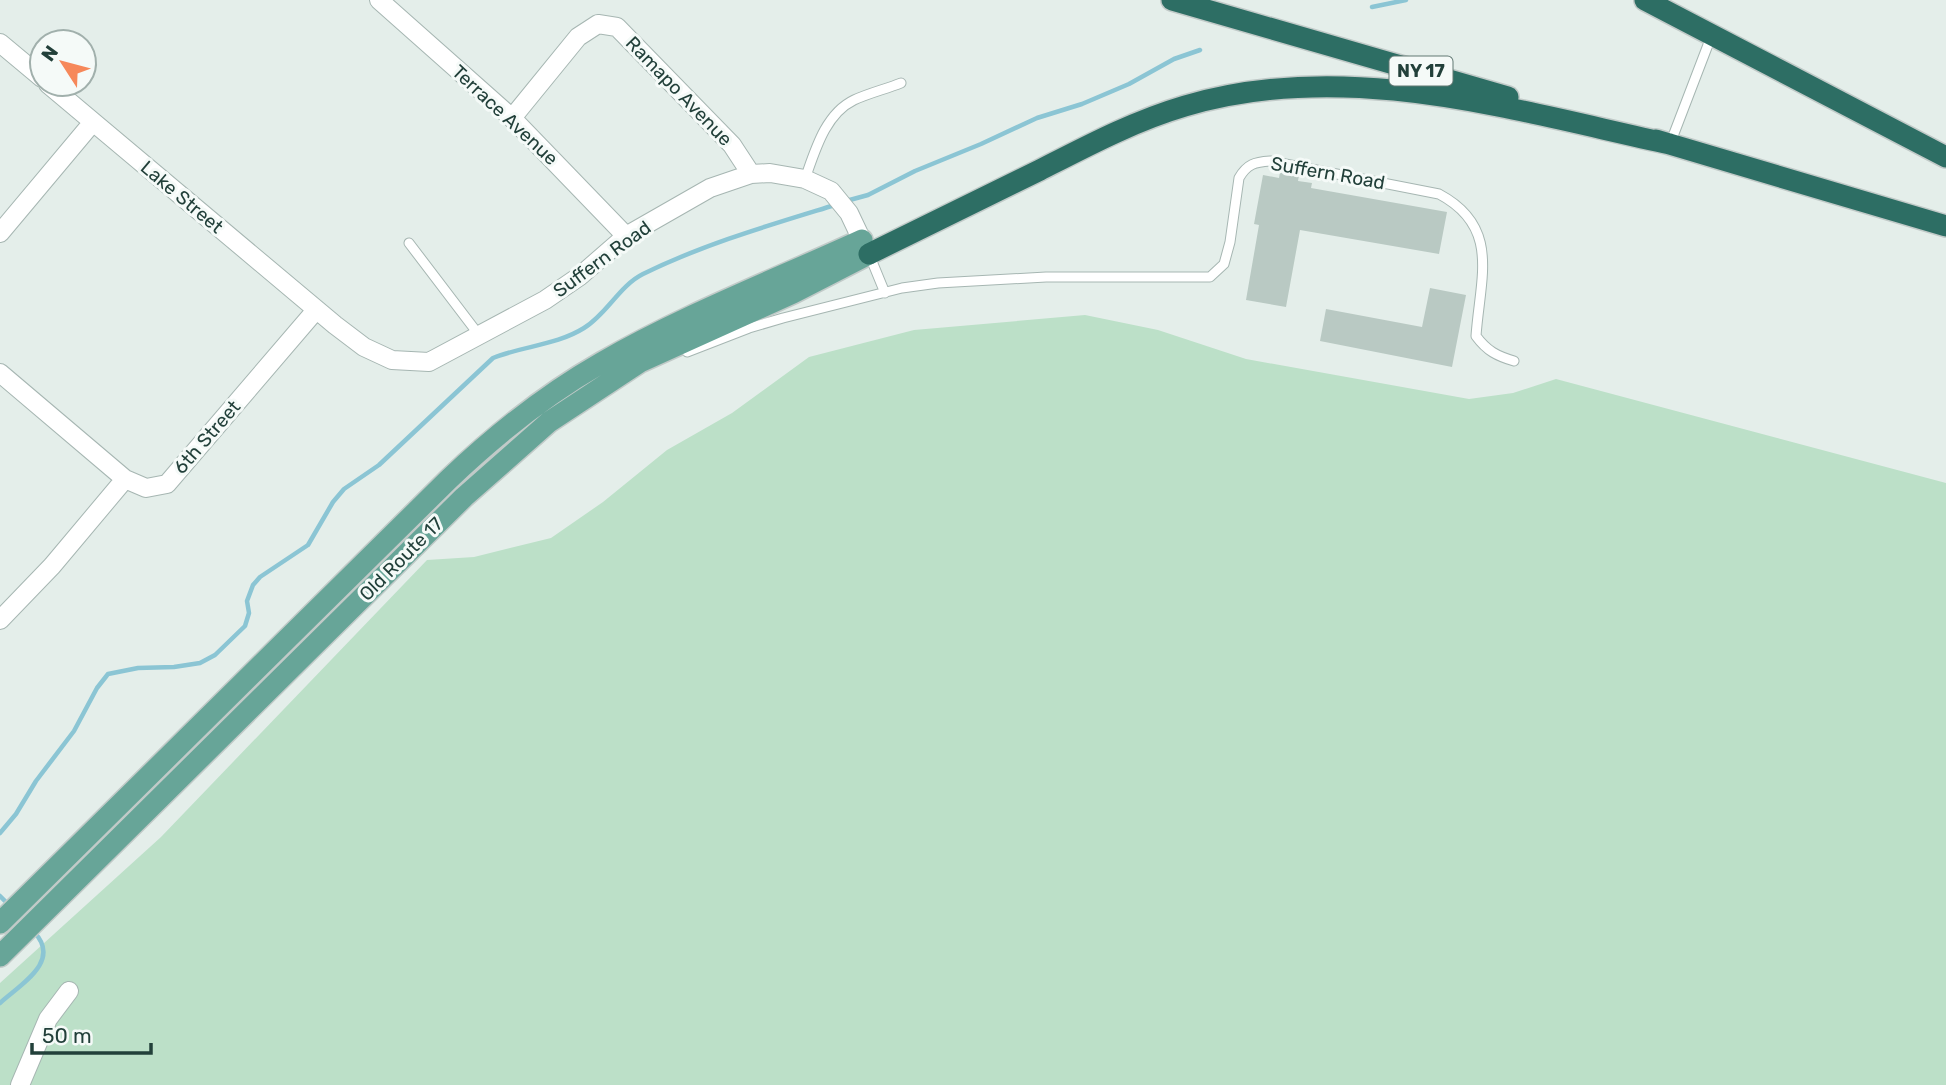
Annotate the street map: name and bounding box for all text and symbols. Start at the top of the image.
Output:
north arrow [28,28,98,98]
street label: Ramapo Avenue [621,31,737,151]
text: N [36,41,63,66]
road number: NY 17 [1390,56,1452,86]
street label: Terrace Avenue [447,60,563,170]
street label: Suffern Road [1269,152,1387,194]
street label: Lake Street [136,156,228,239]
street label: Suffern Road [549,216,655,302]
street label: 6th Street [169,395,246,479]
street label: Old Route 17 [354,512,448,606]
scale bar [32,1012,150,1056]
text: 50 m [42,1023,92,1048]

